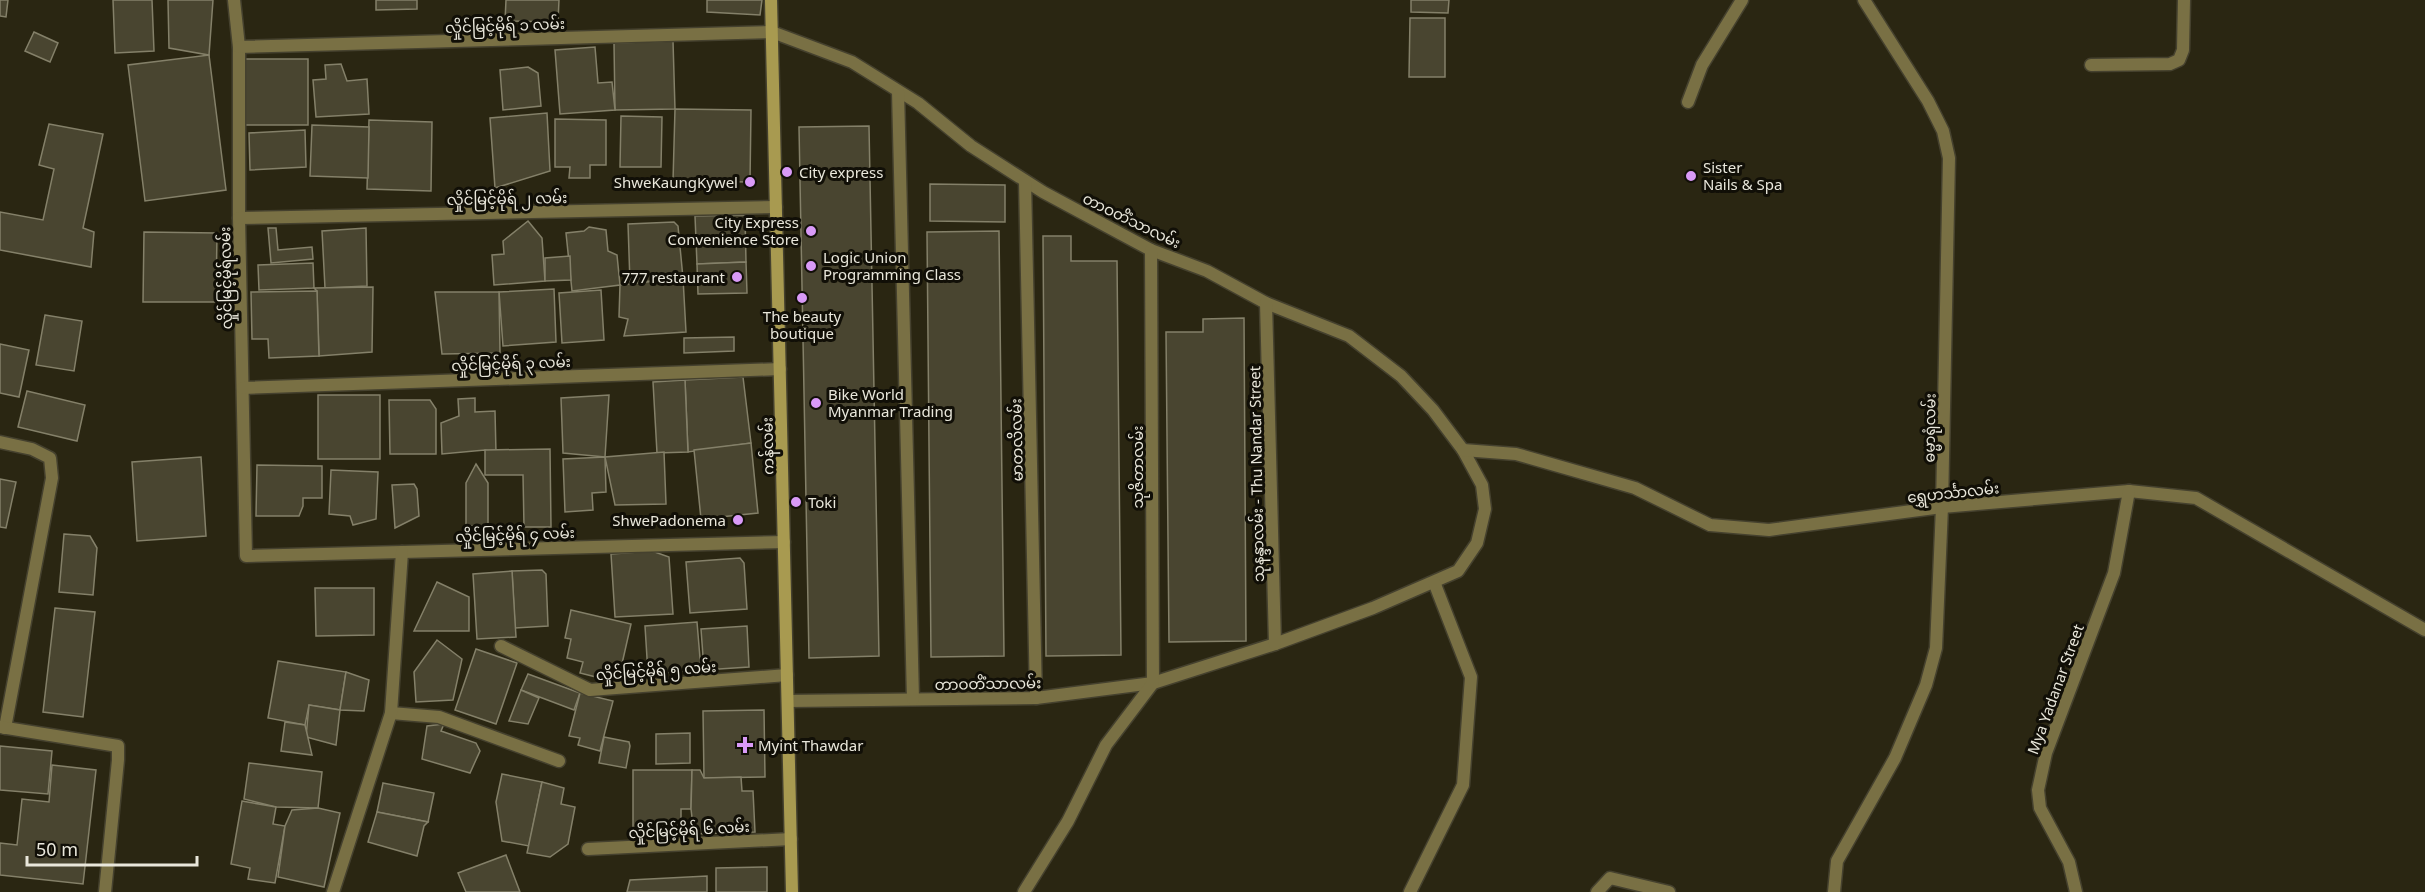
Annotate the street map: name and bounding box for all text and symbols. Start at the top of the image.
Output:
street label: လှိုင်မြင့်မိုရ် ၁ လမ်း [445,13,565,40]
place label: Sister Nails & Spa [1703,157,1782,194]
place label: City express [799,162,883,182]
marker: City express [780,165,794,179]
marker: Sister Nails & Spa [1684,169,1698,183]
place label: ShweKaungKywel [614,172,738,192]
marker: ShweKaungKywel [743,175,757,189]
street label: လှိုင်မြင့်မိုရ် ၂ လမ်း [447,187,568,212]
street label: တာဝတိံသာလမ်း [1080,188,1184,252]
place label: City Express Convenience Store [668,212,799,249]
marker: City Express Convenience Store [804,224,818,238]
street label: လှိုင်မြင့်မိုရ်လမ်း [214,226,239,330]
place label: Logic Union Programming Class [823,247,961,284]
marker: Logic Union Programming Class [804,259,818,273]
place label: 777 restaurant [622,267,726,287]
marker: 777 restaurant [730,270,744,284]
marker: The beauty boutique [795,291,809,305]
place label: The beauty boutique [763,306,842,343]
street label: လှိုင်မြင့်မိုရ် ၃ လမ်း [451,351,571,378]
street label: သုနန္ဒာလမ်း - Thu Nandar Street [1244,365,1271,582]
place label: Bike World Myanmar Trading [828,384,953,421]
street label: ဓမ္မာရုံလမ်း [1918,393,1943,463]
marker: Bike World Myanmar Trading [809,396,823,410]
street label: မာတလိလမ်း [1005,398,1027,482]
street label: ကန်လမ်း [756,417,781,475]
street label: သုဇိတာလမ်း [1127,425,1150,509]
street label: ရွှေဟင်္သာလမ်း [1906,477,2000,510]
place label: Toki [808,492,836,512]
marker: Toki [789,495,803,509]
place label: ShwePadonema [612,510,726,530]
marker: ShwePadonema [731,513,745,527]
street label: လှိုင်မြင့်မိုရ် ၄ လမ်း [455,522,575,549]
street label: Mya Yadanar Street [2022,621,2088,757]
street label: လှိုင်မြင့်မိုရ် ၅ လမ်း [595,656,717,687]
street label: တာဝတိံသာလမ်း [935,672,1041,694]
place label: Myint Thawdar [758,735,863,755]
marker: Myint Thawdar [736,736,754,754]
street label: လှိုင်မြင့်မိုရ် ၆ လမ်း [628,816,750,845]
scale bar [27,829,196,867]
text: 50 m [36,837,78,861]

